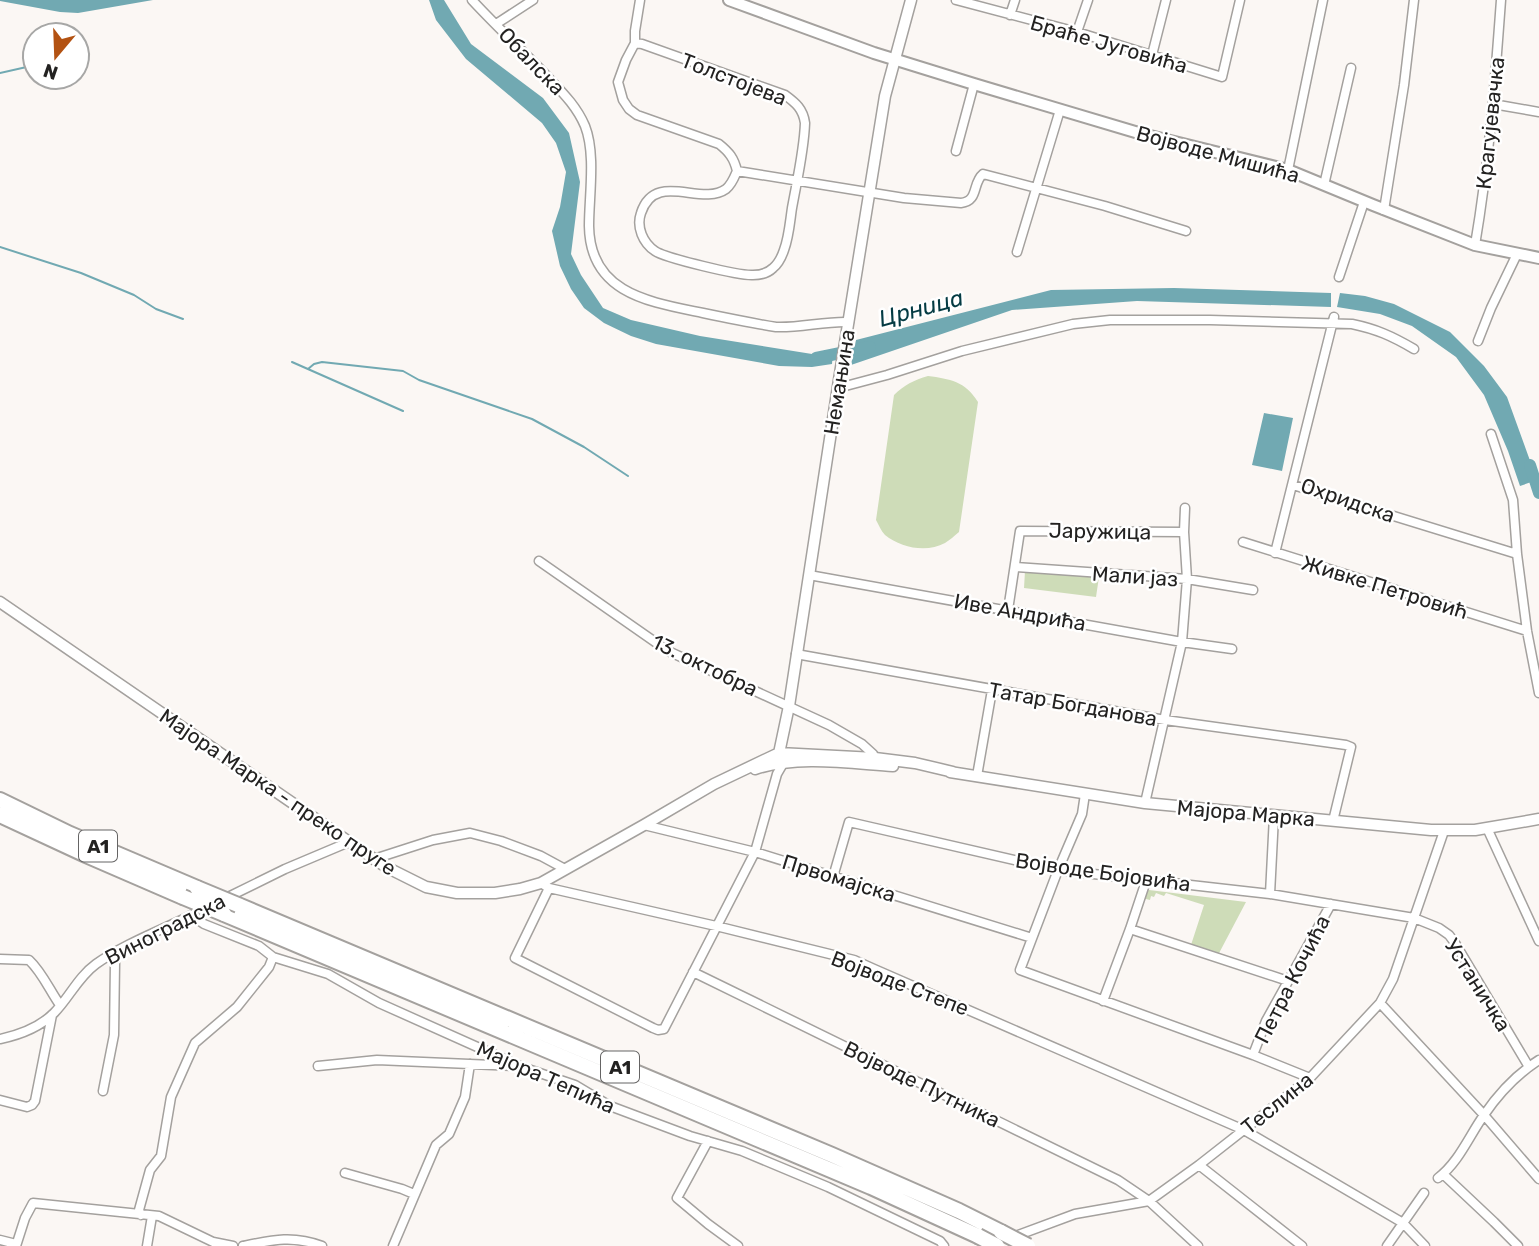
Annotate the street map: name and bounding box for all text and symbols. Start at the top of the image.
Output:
street label: Браће Југовића [1028,10,1190,78]
north arrow [21,21,91,91]
street label: Обалска [494,22,570,100]
street label: Толстојева [678,47,790,111]
street label: Крагујевачка [1471,56,1509,190]
text: N [40,59,61,85]
street label: Војводе Мишића [1134,120,1302,188]
water label: Црница [876,283,966,333]
street label: Немањина [818,327,860,437]
street label: Охридска [1298,472,1398,528]
street label: Јаружица [1048,518,1152,544]
street label: Живке Петровић [1299,550,1471,624]
street label: Мали јаз [1091,561,1179,591]
street label: Иве Андрића [952,588,1088,636]
street label: 13. октобра [648,629,762,701]
street label: Татар Богданова [987,677,1159,731]
street label: Мајора Марка - преко пруге [155,703,401,881]
street label: Мајора Марка [1176,795,1316,831]
road number: A1 [79,831,117,862]
street label: Војводе Бојовића [1014,847,1192,897]
street label: Првомајска [779,849,899,907]
street label: Виноградска [101,888,229,970]
street label: Петра Кочића [1249,911,1335,1047]
street label: Устаничка [1440,934,1516,1036]
street label: Војводе Степе [828,945,972,1021]
street label: Мајора Тепића [473,1035,619,1119]
street label: Војводе Путника [840,1035,1004,1133]
road number: A1 [601,1051,639,1082]
street label: Теслина [1236,1067,1318,1139]

